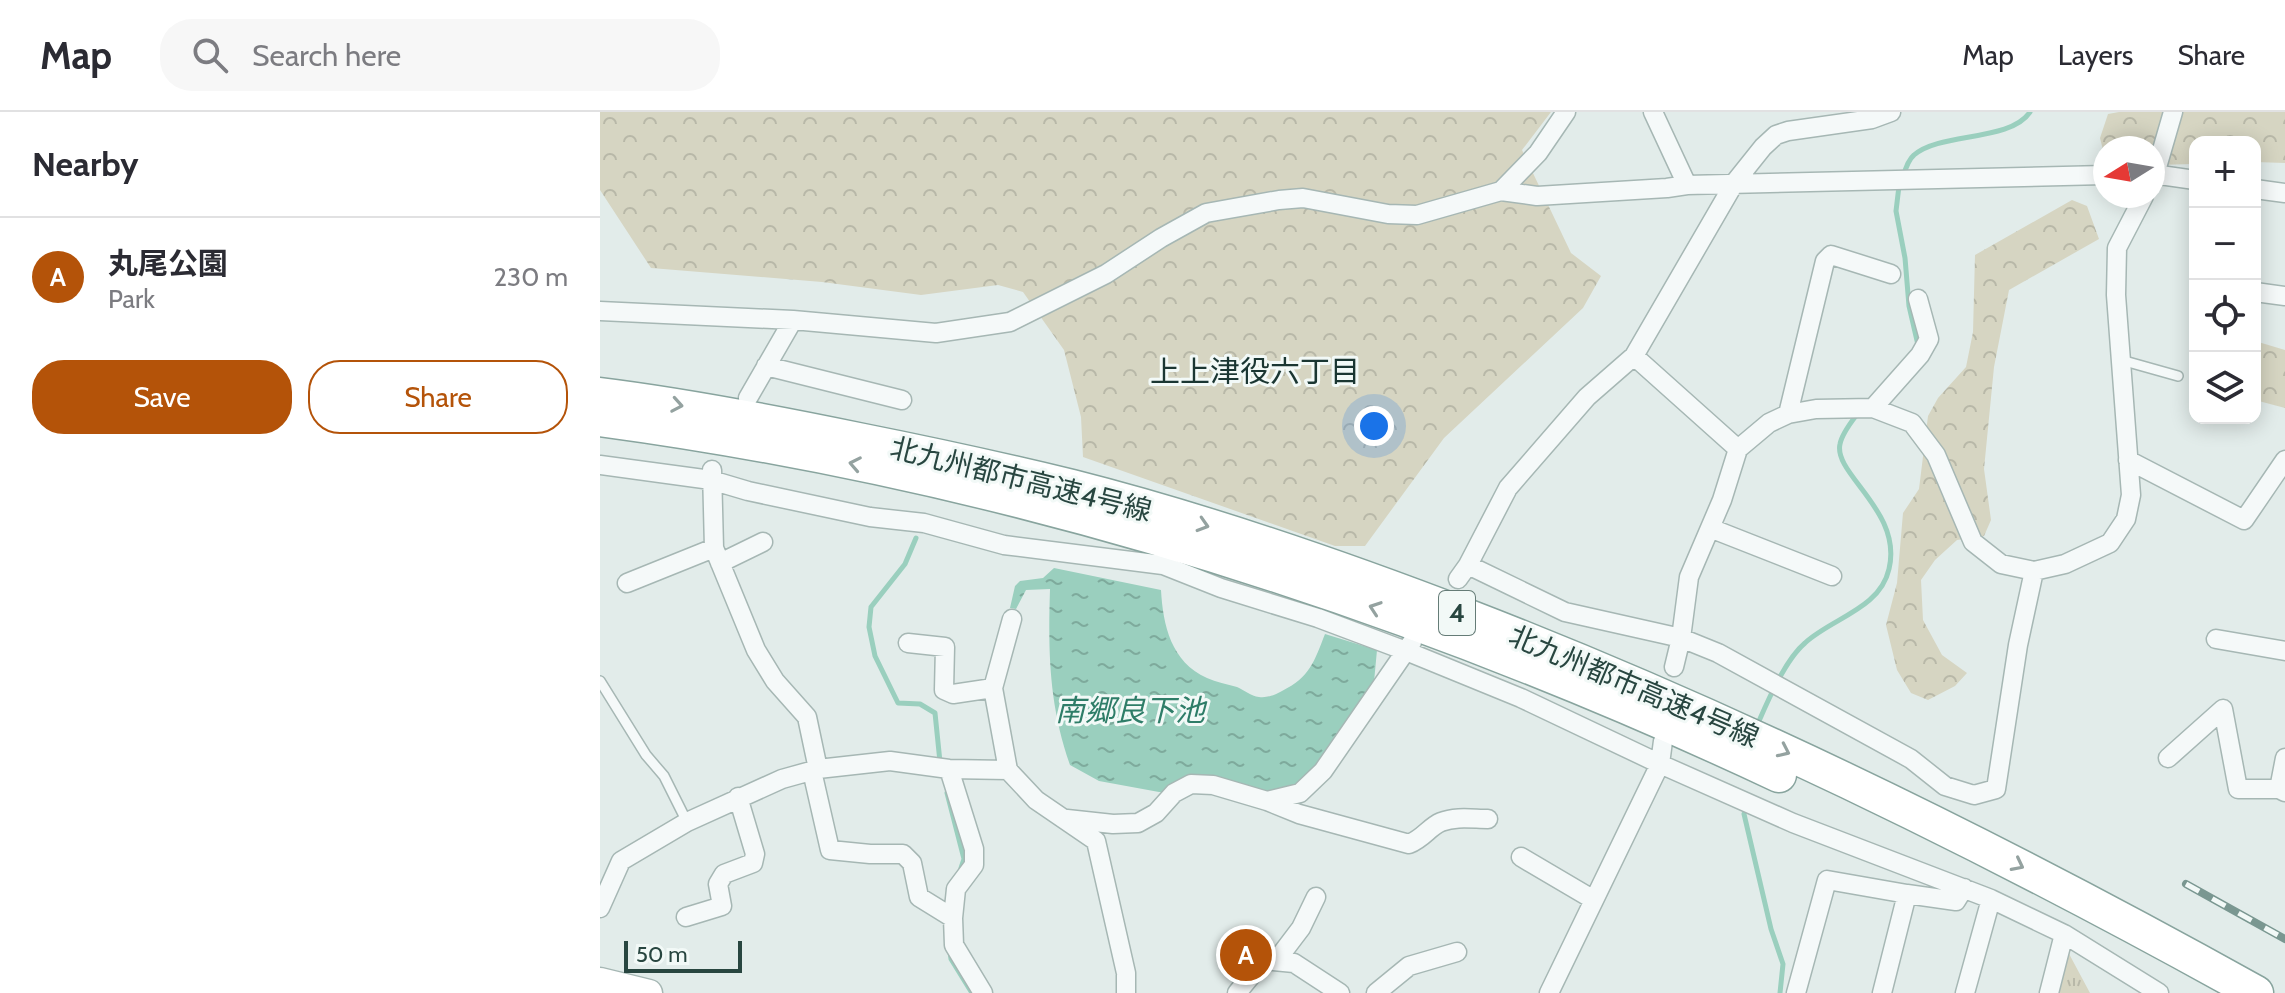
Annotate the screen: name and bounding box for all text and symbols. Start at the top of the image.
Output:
search box [160,19,720,91]
text: Map [40,32,112,79]
icon: search [188,33,232,77]
text: Search here [252,37,401,74]
text: Map [1962,38,2014,72]
text: Layers [2058,38,2133,72]
text: Share [2177,38,2245,72]
north arrow [2093,136,2165,208]
map controls [2189,136,2261,424]
button: + [2189,136,2261,208]
text: Nearby [32,143,139,185]
button: − [2189,208,2261,280]
text: 丸尾公園 [108,245,228,282]
text: A [50,261,66,293]
text: 230 m [494,261,568,293]
button: locate [2189,280,2261,352]
text: Park [108,283,155,315]
button: layers [2189,352,2261,424]
district label: 上上津役六丁目 [1150,353,1360,390]
button: Save [32,360,292,434]
button: Share [308,360,568,434]
one-way arrow [670,396,684,413]
your location [1354,406,1394,446]
street label: 北九州都市高速4号線 [887,430,1155,528]
one-way arrow [849,456,862,473]
one-way arrow [1196,516,1210,532]
road number: 4 [1439,591,1475,635]
one-way arrow [1369,602,1383,618]
street label: 北九州都市高速4号線 [1504,618,1764,754]
water label: 南郷良下池 [1055,692,1208,729]
one-way arrow [1776,741,1791,757]
one-way arrow [2010,856,2025,871]
pin: A [1220,925,1272,985]
scale bar [624,937,742,973]
text: 50 m [636,941,688,968]

